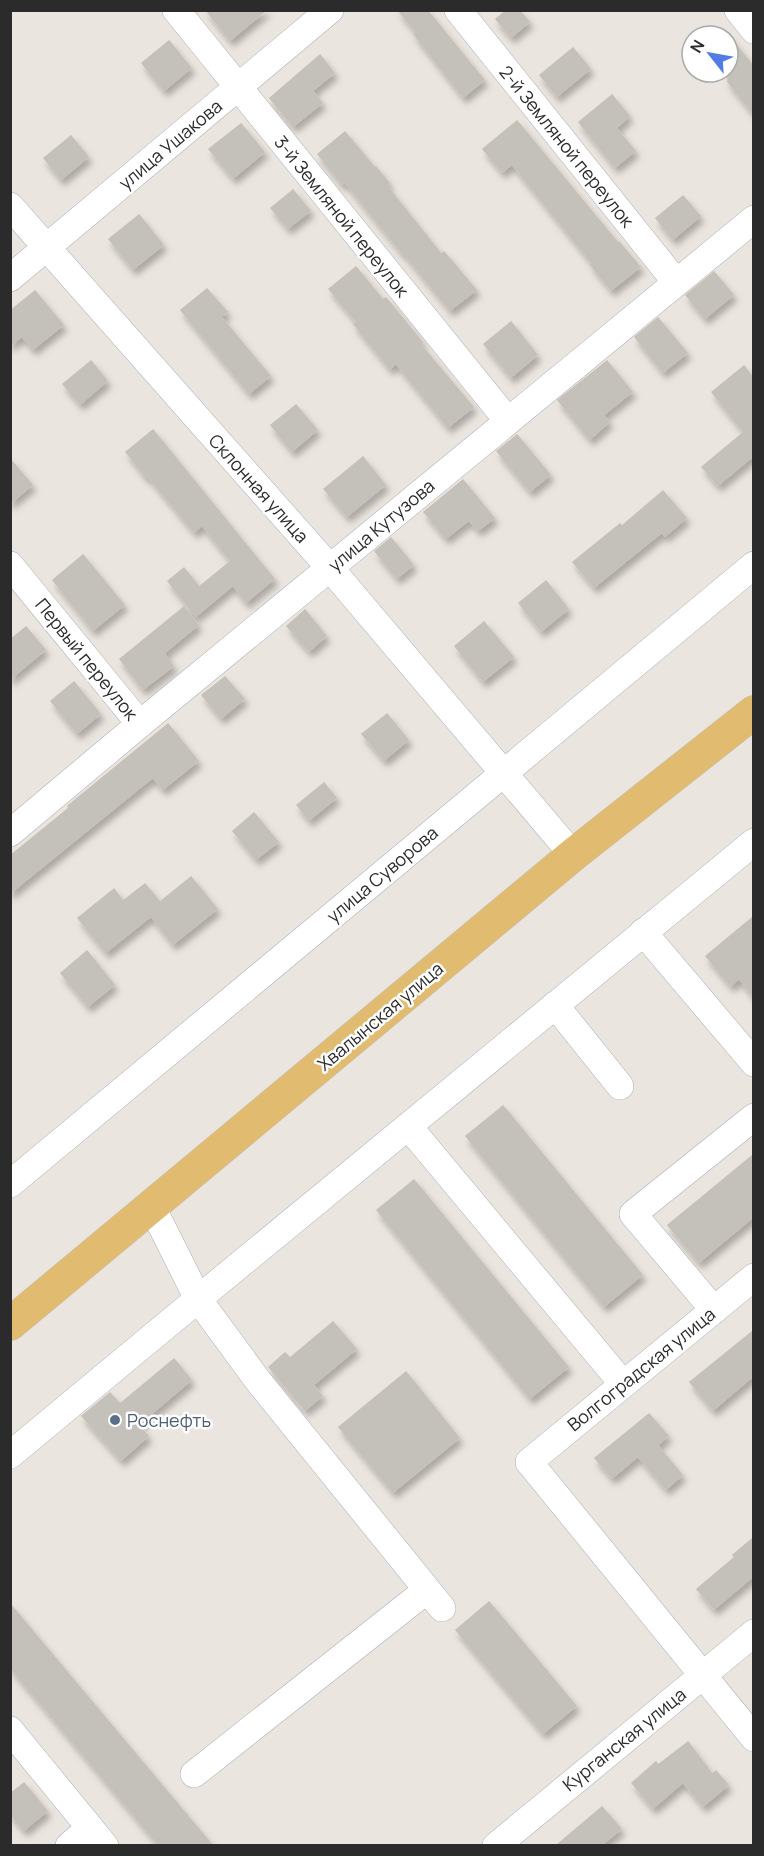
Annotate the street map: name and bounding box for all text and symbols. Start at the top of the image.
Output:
north arrow [680,24,740,84]
text: N [685,36,710,57]
street label: 2-й Земляной переулок [494,60,640,233]
street label: улица Ушакова [113,94,227,194]
street label: 3-й Земляной переулок [269,130,415,303]
street label: Склонная улица [204,429,314,547]
street label: улица Кутузова [323,473,439,577]
street label: Первый переулок [30,593,144,726]
street label: улица Суворова [321,820,443,928]
street label: Хвалынская улица [312,956,448,1076]
street label: Волгоградская улица [562,1302,720,1436]
place label: Роснефть [127,1408,211,1432]
marker: Роснефть [108,1413,122,1427]
street label: Курганская улица [557,1682,691,1796]

